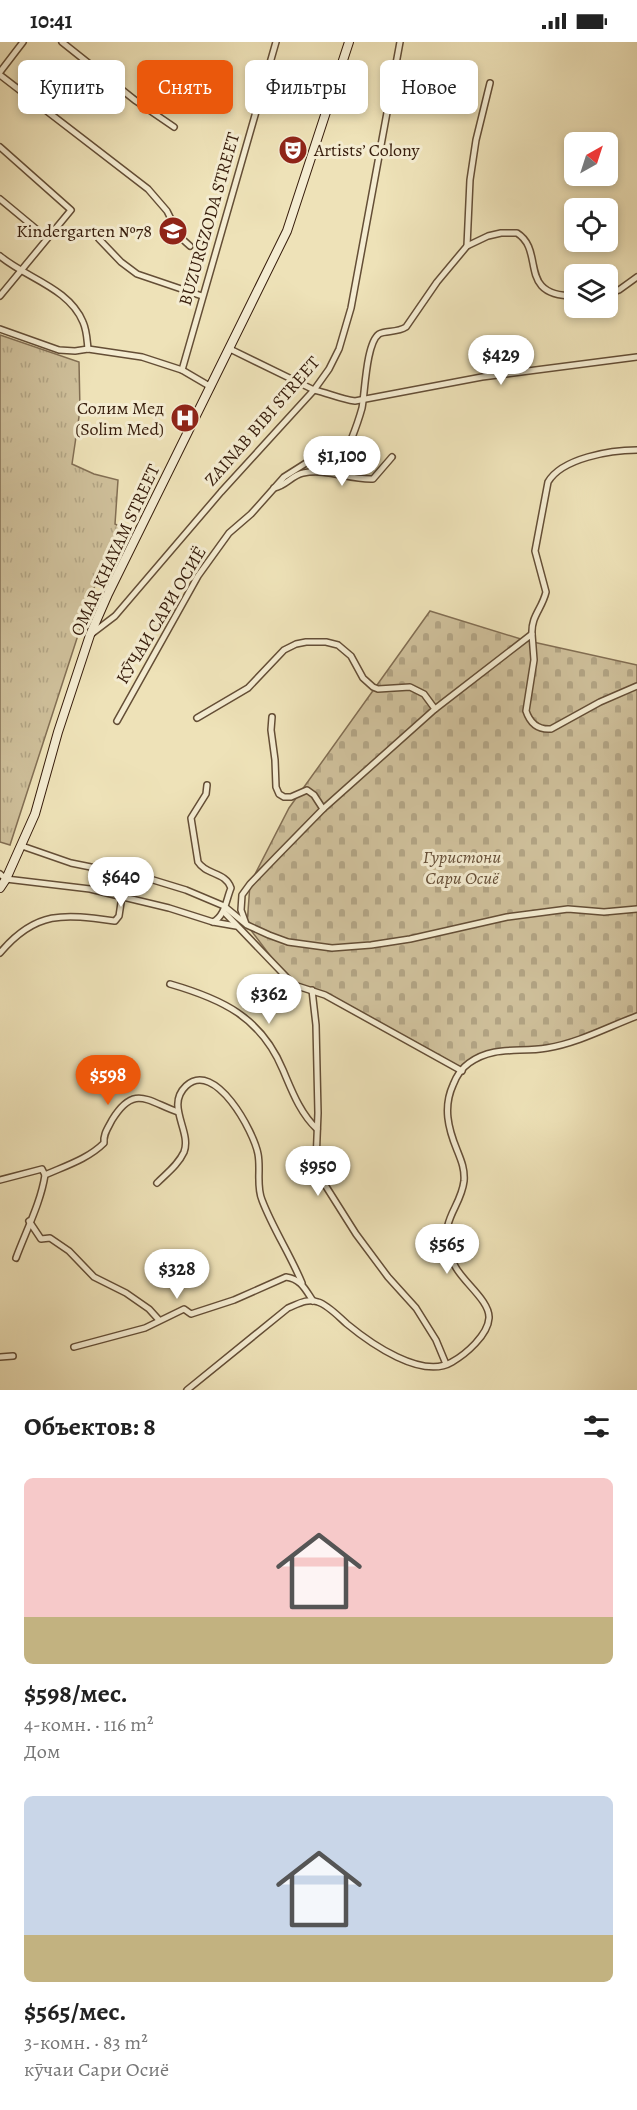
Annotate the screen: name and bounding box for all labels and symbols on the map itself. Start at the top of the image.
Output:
street label: BUZURGZODA STREET [173,129,245,308]
north arrow [564,132,618,186]
theatre icon: Artists’ Colony [277,134,309,166]
place label: Artists’ Colony [313,138,421,162]
school or university icon: Kindergarten №78 [157,215,189,247]
place label: Kindergarten №78 [16,219,152,243]
pin: $429 [465,335,537,386]
street label: ZAINAB BIBI STREET [199,351,325,491]
place label: Солим Мед (Solim Med) [75,396,164,441]
hospital icon: Солим Мед (Solim Med) [169,402,201,434]
pin: $1,100 [293,436,391,487]
street label: OMAR KHAYAM STREET [65,460,165,640]
street label: КӮЧАИ САРИ ОСИЁ [110,542,212,688]
park label: Гуристони Сари Осиё [423,845,501,890]
pin: $640 [85,857,157,908]
pin: $362 [233,974,305,1025]
pin: $598 [72,1055,144,1106]
pin: $950 [282,1146,354,1197]
pin: $565 [411,1224,483,1275]
pin: $328 [141,1249,213,1300]

